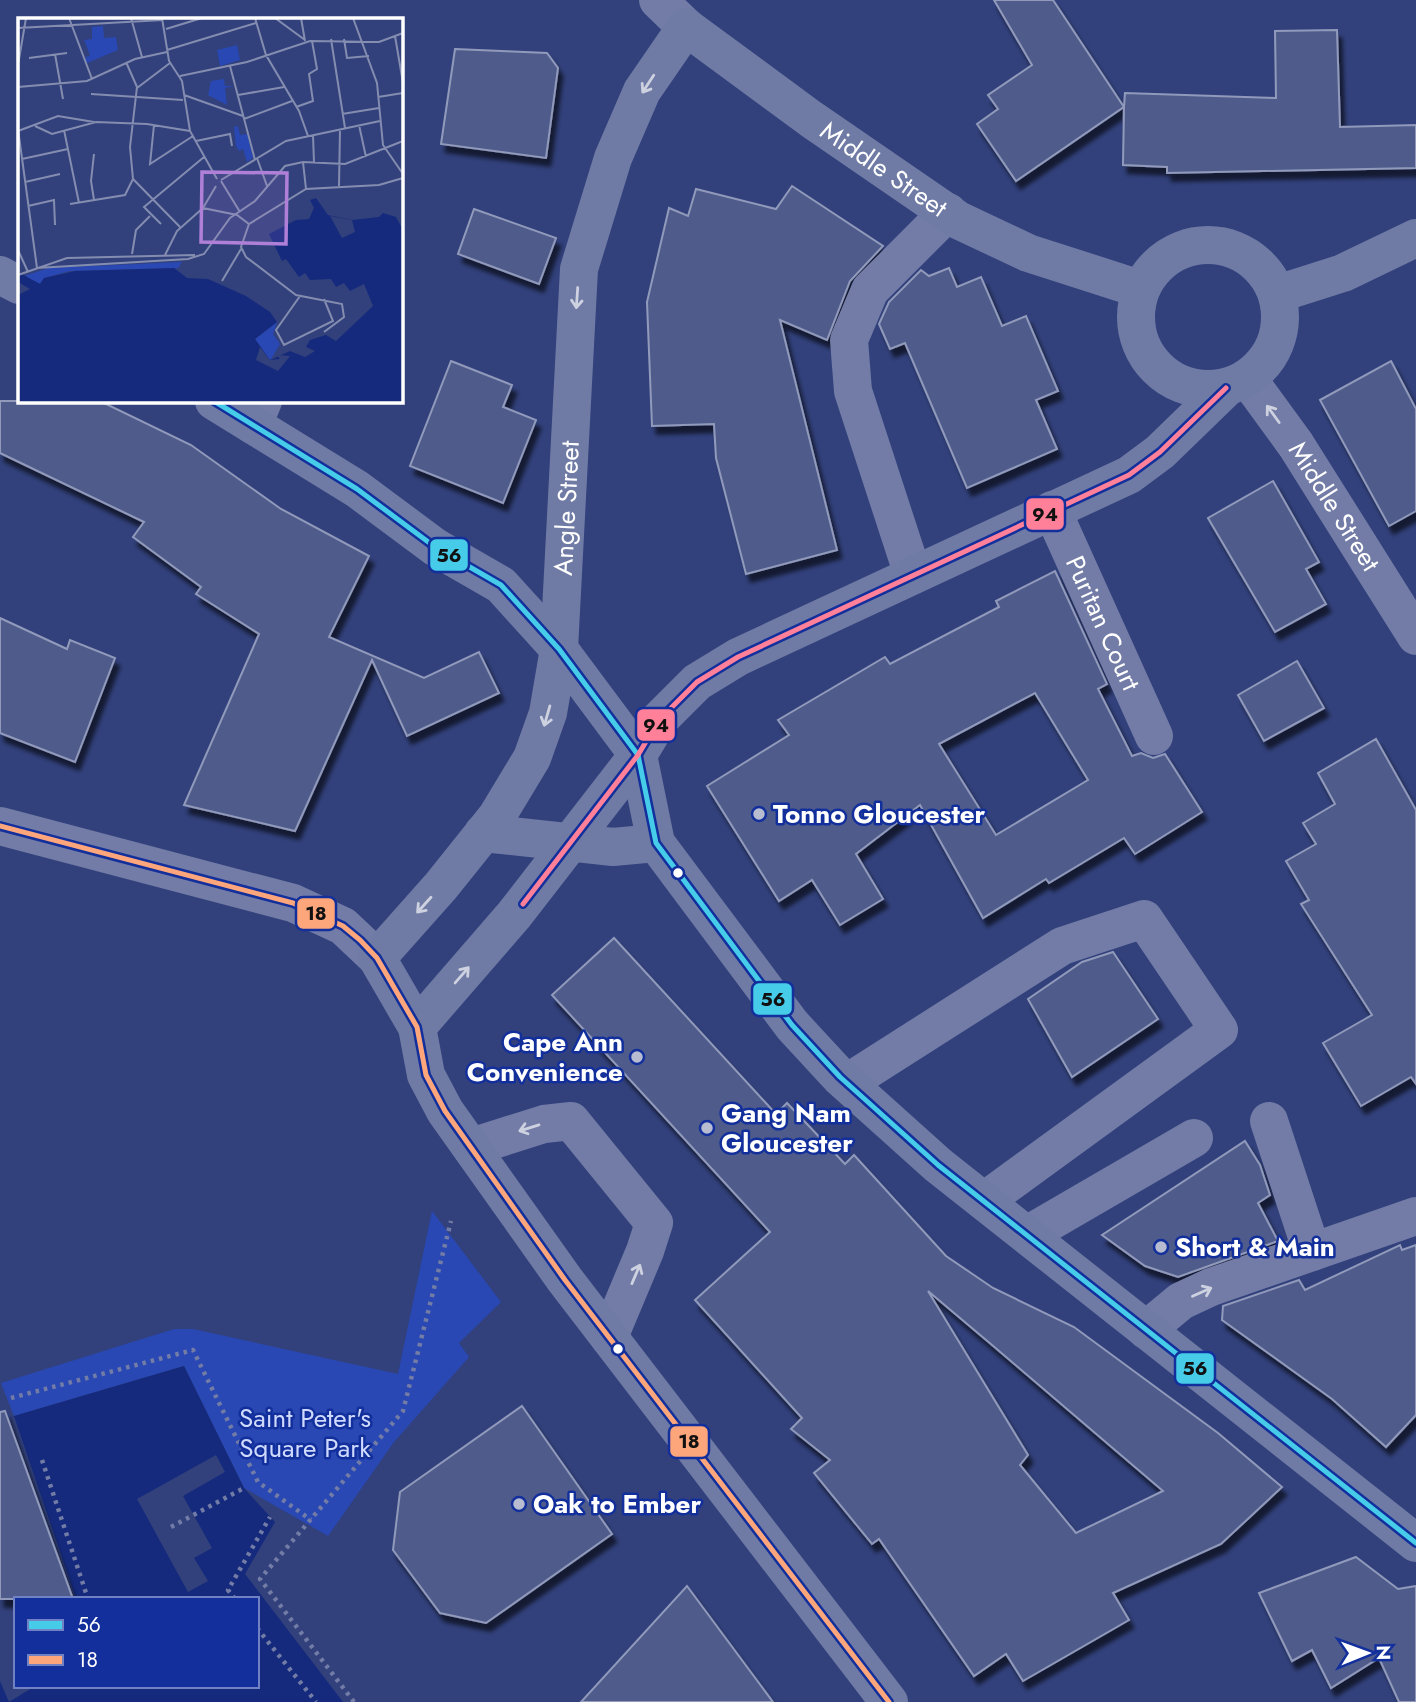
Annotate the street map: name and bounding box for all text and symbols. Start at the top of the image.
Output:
inset map [18,18,402,402]
one-way arrow [641,73,655,93]
street label: Middle Street [813,112,956,227]
one-way arrow [571,286,584,309]
one-way arrow [1266,405,1280,424]
street label: Middle Street [1279,434,1390,579]
street label: Angle Street [544,439,589,577]
line badge: 94 [1025,497,1065,531]
text: 94 [1032,501,1058,528]
line badge: 56 [429,538,469,572]
text: 56 [437,542,461,569]
street label: Puritan Court [1056,550,1150,697]
one-way arrow [539,705,552,727]
line badge: 94 [636,708,676,742]
text: 94 [643,712,669,739]
place label: Tonno Gloucester [773,795,986,833]
marker: Tonno Gloucester [751,806,767,822]
unlabelled marker [671,866,685,880]
one-way arrow [416,896,432,914]
line badge: 18 [296,897,336,930]
text: 18 [305,900,327,927]
one-way arrow [454,967,470,985]
line badge: 56 [752,982,793,1016]
text: 56 [761,986,785,1013]
place label: Cape Ann Convenience [467,1023,623,1091]
marker: Cape Ann Convenience [629,1049,645,1065]
place label: Gang Nam Gloucester [721,1094,853,1162]
marker: Gang Nam Gloucester [699,1120,715,1136]
one-way arrow [518,1123,540,1136]
place label: Short & Main [1175,1228,1335,1266]
marker: Short & Main [1153,1239,1169,1255]
one-way arrow [630,1263,643,1285]
one-way arrow [1191,1285,1212,1298]
unlabelled marker [611,1342,625,1356]
line badge: 56 [1175,1352,1215,1385]
text: 56 [1183,1355,1207,1382]
park label: Saint Peter's Square Park [239,1399,371,1467]
line badge: 18 [669,1425,709,1458]
text: 18 [678,1428,700,1455]
place label: Oak to Ember [533,1485,702,1523]
marker: Oak to Ember [511,1496,527,1512]
legend [14,1597,259,1688]
text: 56 [77,1610,101,1640]
north arrow [1332,1618,1402,1688]
text: 18 [77,1645,98,1675]
text: N [1370,1645,1397,1660]

